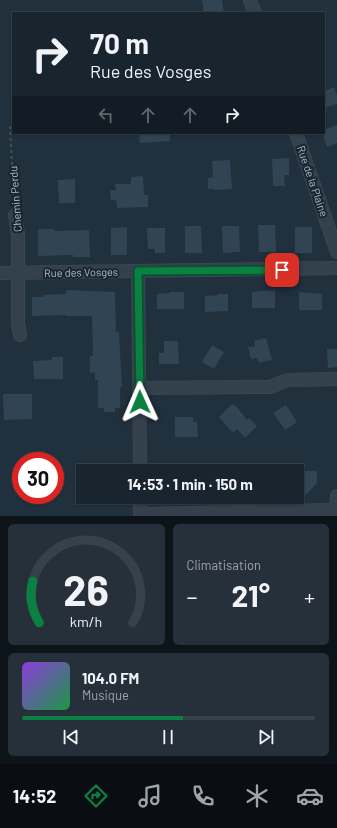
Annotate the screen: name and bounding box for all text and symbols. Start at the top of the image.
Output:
text: 70 m [90,26,149,60]
icon: right [24,28,76,80]
text: Rue des Vosges [90,60,211,82]
icon: left [95,104,117,126]
icon: ahead [137,104,159,126]
icon: ahead [179,104,201,126]
icon: right [221,104,243,126]
street label: Rue de la Plaine [295,144,331,218]
street label: Chemin Perdu [6,165,24,233]
pin [265,253,299,287]
icon: arrive [271,259,293,281]
street label: Rue des Vosges [44,265,118,279]
position arrow [119,381,161,423]
speed limit sign: 30 [12,452,64,504]
text: 14:53 · 1 min · 150 m [127,475,253,493]
text: Climatisation [187,557,261,573]
text: 26 [63,563,109,613]
text: 21° [231,577,270,613]
text: − [187,583,198,609]
text: + [304,583,315,609]
text: km/h [70,612,102,629]
text: 104.0 FM [82,669,139,687]
text: Musique [82,687,129,703]
icon: previous [60,726,82,748]
icon: pause [157,726,179,748]
icon: next [255,726,277,748]
icon: directions [82,782,110,810]
icon: music [136,782,164,810]
icon: phone [189,782,217,810]
icon: climate [243,782,271,810]
icon: car [296,782,324,810]
text: 14:52 [13,785,56,807]

